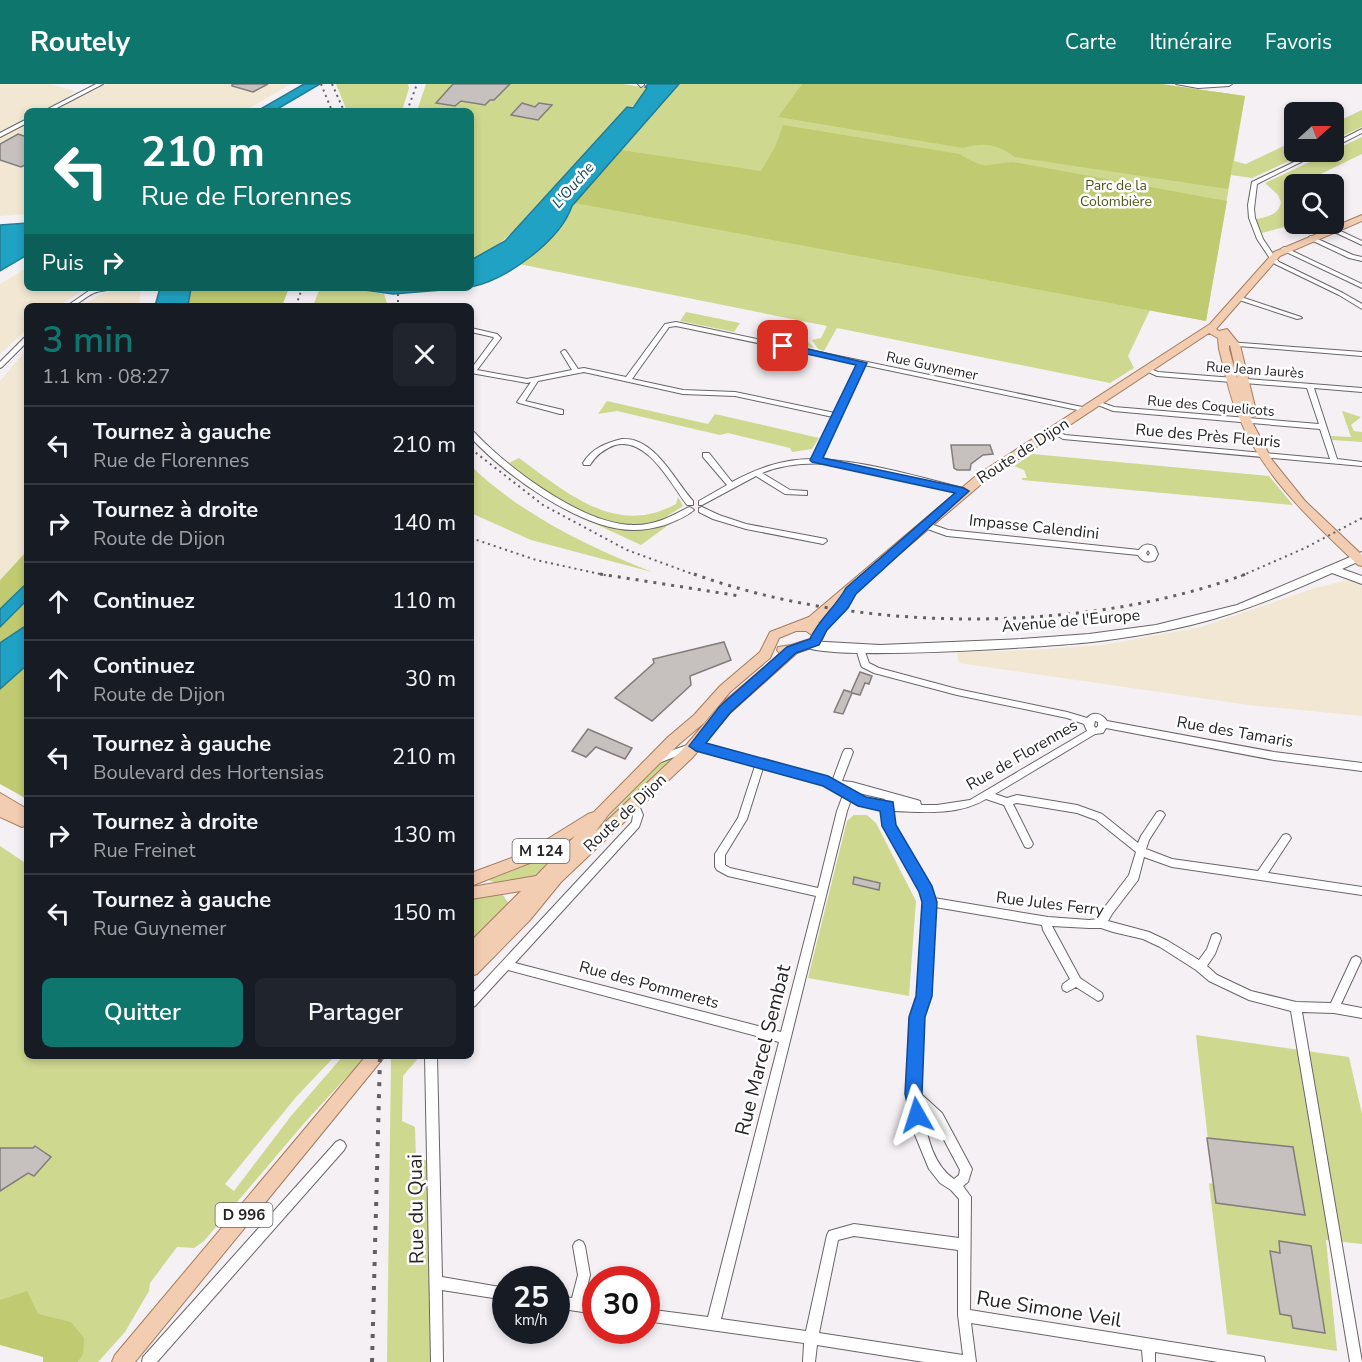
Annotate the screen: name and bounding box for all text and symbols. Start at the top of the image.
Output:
text: Routely [30,23,130,61]
text: Carte [1065,28,1116,56]
text: Itinéraire [1149,28,1232,56]
text: Favoris [1265,28,1332,56]
north arrow [1284,102,1344,162]
map controls [1284,102,1344,234]
text: 210 m [141,124,265,181]
icon: left [42,132,120,210]
water label: L'Ouche [547,158,599,212]
button: search [1284,174,1344,234]
park label: Parc de la Colombière [1080,176,1152,211]
text: Rue de Florennes [141,178,352,215]
icon: right [96,246,129,279]
text: Puis [42,248,84,278]
text: 3 min [42,316,134,365]
pin [757,320,808,371]
button: close [393,323,456,386]
icon: arrive [766,329,799,362]
street label: Rue Guynemer [884,347,980,385]
street label: Rue Jean Jaurès [1205,357,1305,383]
text: 1.1 km · 08:27 [42,363,170,390]
street label: Rue des Coquelicots [1147,391,1276,421]
street label: Route de Dijon [973,413,1073,489]
text: Tournez à gauche [93,417,271,447]
street label: Rue des Près Fleuris [1134,419,1282,453]
icon: left [42,429,75,462]
text: 210 m [392,430,456,460]
text: Rue de Florennes [93,447,249,474]
text: Tournez à droite [93,495,258,525]
icon: right [42,507,75,540]
text: 140 m [392,508,456,538]
street label: Impasse Calendini [968,509,1100,545]
text: Route de Dijon [93,525,225,552]
icon: ahead [42,585,75,618]
text: Continuez [93,586,195,616]
text: 110 m [392,586,456,616]
street label: Avenue de l'Europe [1001,604,1141,638]
text: Continuez [93,651,195,681]
icon: ahead [42,663,75,696]
text: 30 m [405,664,456,694]
text: Route de Dijon [93,681,225,708]
street label: Rue des Tamaris [1175,711,1295,753]
street label: Rue de Florennes [962,714,1082,796]
text: Tournez à gauche [93,729,271,759]
icon: left [42,741,75,774]
text: 210 m [392,742,456,772]
text: Boulevard des Hortensias [93,759,324,786]
street label: Route de Dijon [579,769,671,857]
text: Tournez à droite [93,807,258,837]
icon: right [42,819,75,852]
text: 130 m [392,820,456,850]
text: Rue Freinet [93,837,195,864]
road number: M 124 [512,839,570,863]
text: Tournez à gauche [93,885,271,915]
street label: Rue Jules Ferry [995,886,1106,922]
icon: left [42,897,75,930]
text: 150 m [392,898,456,928]
text: Rue Guynemer [93,915,226,942]
street label: Rue des Pommerets [577,956,721,1014]
street label: Rue Marcel Sembat [729,961,798,1138]
button: Quitter [42,978,243,1047]
button: Partager [255,978,456,1047]
position arrow [885,1083,949,1147]
street label: Rue du Quai [402,1154,430,1264]
road number: D 996 [216,1203,272,1227]
speed limit sign: 30 [582,1266,660,1344]
text: 25 [513,1277,549,1318]
street label: Rue Simone Veil [975,1284,1124,1334]
text: km/h [514,1310,548,1330]

